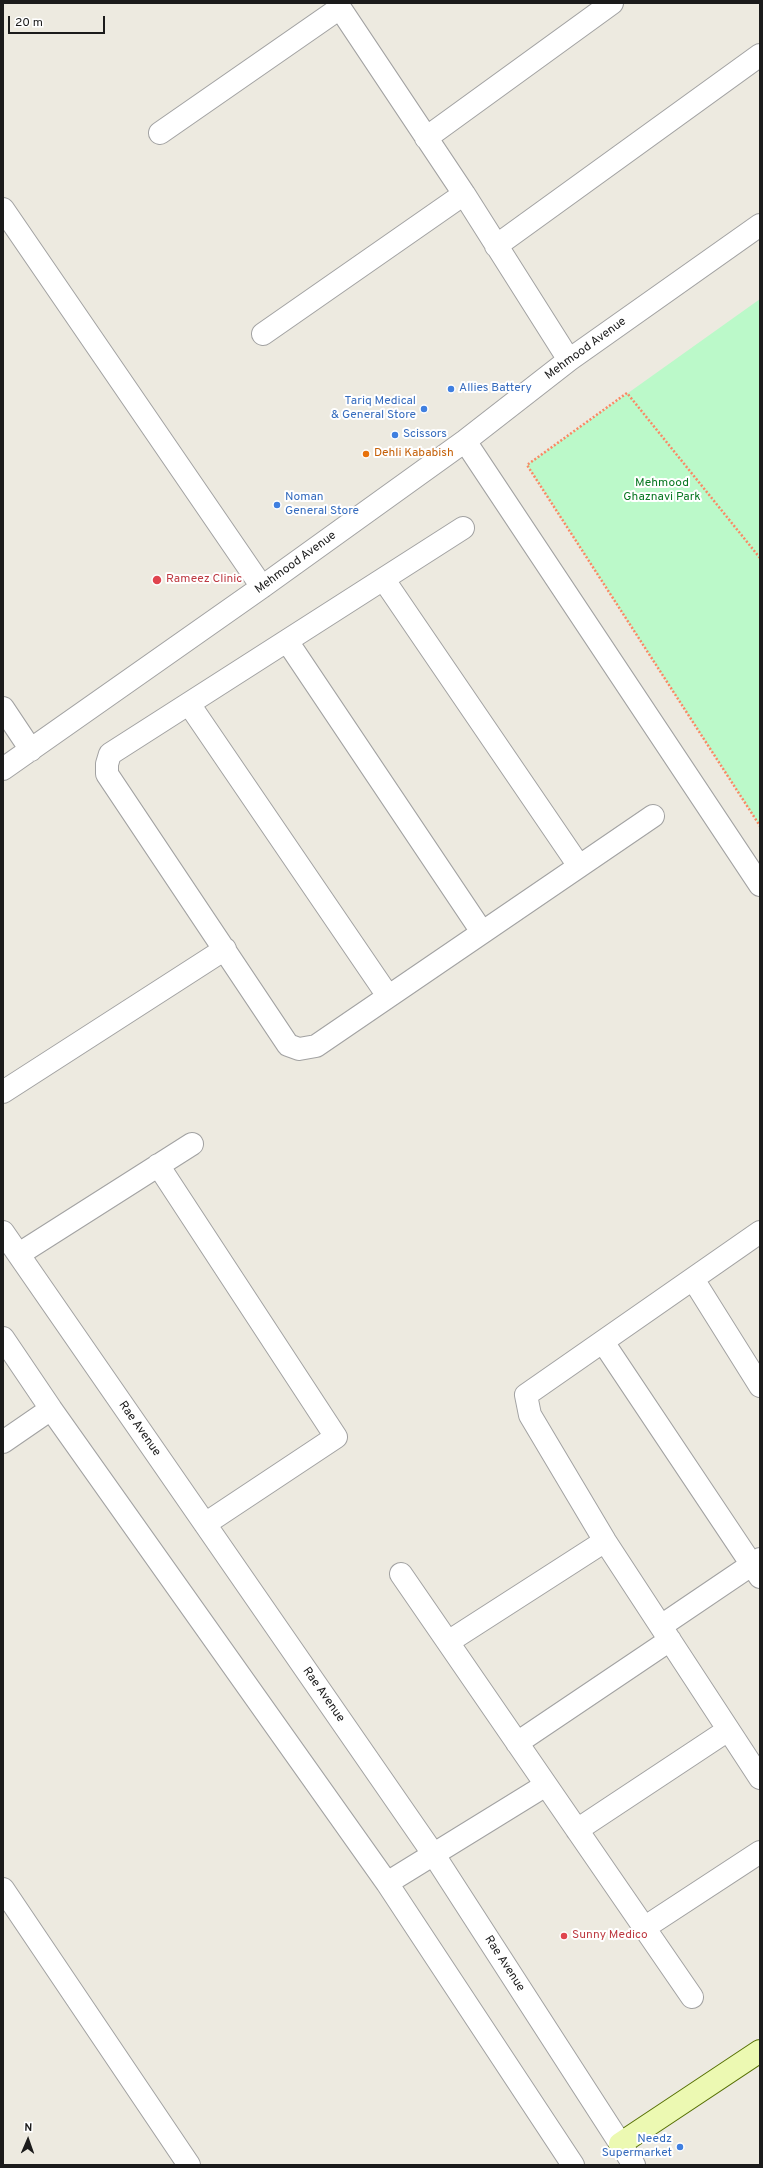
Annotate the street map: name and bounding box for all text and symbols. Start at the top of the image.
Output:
scale bar [10,8,107,34]
text: 20 m [15,15,43,31]
street label: Mehmood Avenue [543,315,629,383]
place label: Allies Battery [459,382,532,396]
marker: Allies Battery [446,384,456,394]
place label: Tariq Medical & General Store [331,395,416,423]
marker: Tariq Medical & General Store [419,404,429,414]
place label: Scissors [403,428,447,442]
marker: Scissors [390,430,400,440]
place label: Dehli Kababish [374,447,454,461]
marker: Dehli Kababish [361,449,371,459]
park label: Mehmood Ghaznavi Park [623,477,701,505]
place label: Noman General Store [285,491,359,519]
marker: Noman General Store [272,500,282,510]
street label: Mehmood Avenue [253,529,339,597]
place label: Rameez Clinic [166,573,242,587]
marker: Rameez Clinic [151,574,163,586]
street label: Rae Avenue [115,1399,163,1459]
street label: Rae Avenue [299,1665,347,1725]
place label: Sunny Medico [572,1929,648,1943]
marker: Sunny Medico [559,1931,569,1941]
street label: Rae Avenue [481,1933,527,1995]
north arrow [8,2120,48,2160]
text: N [24,2121,33,2135]
place label: Needz Supermarket [602,2133,672,2161]
marker: Needz Supermarket [675,2142,685,2152]

